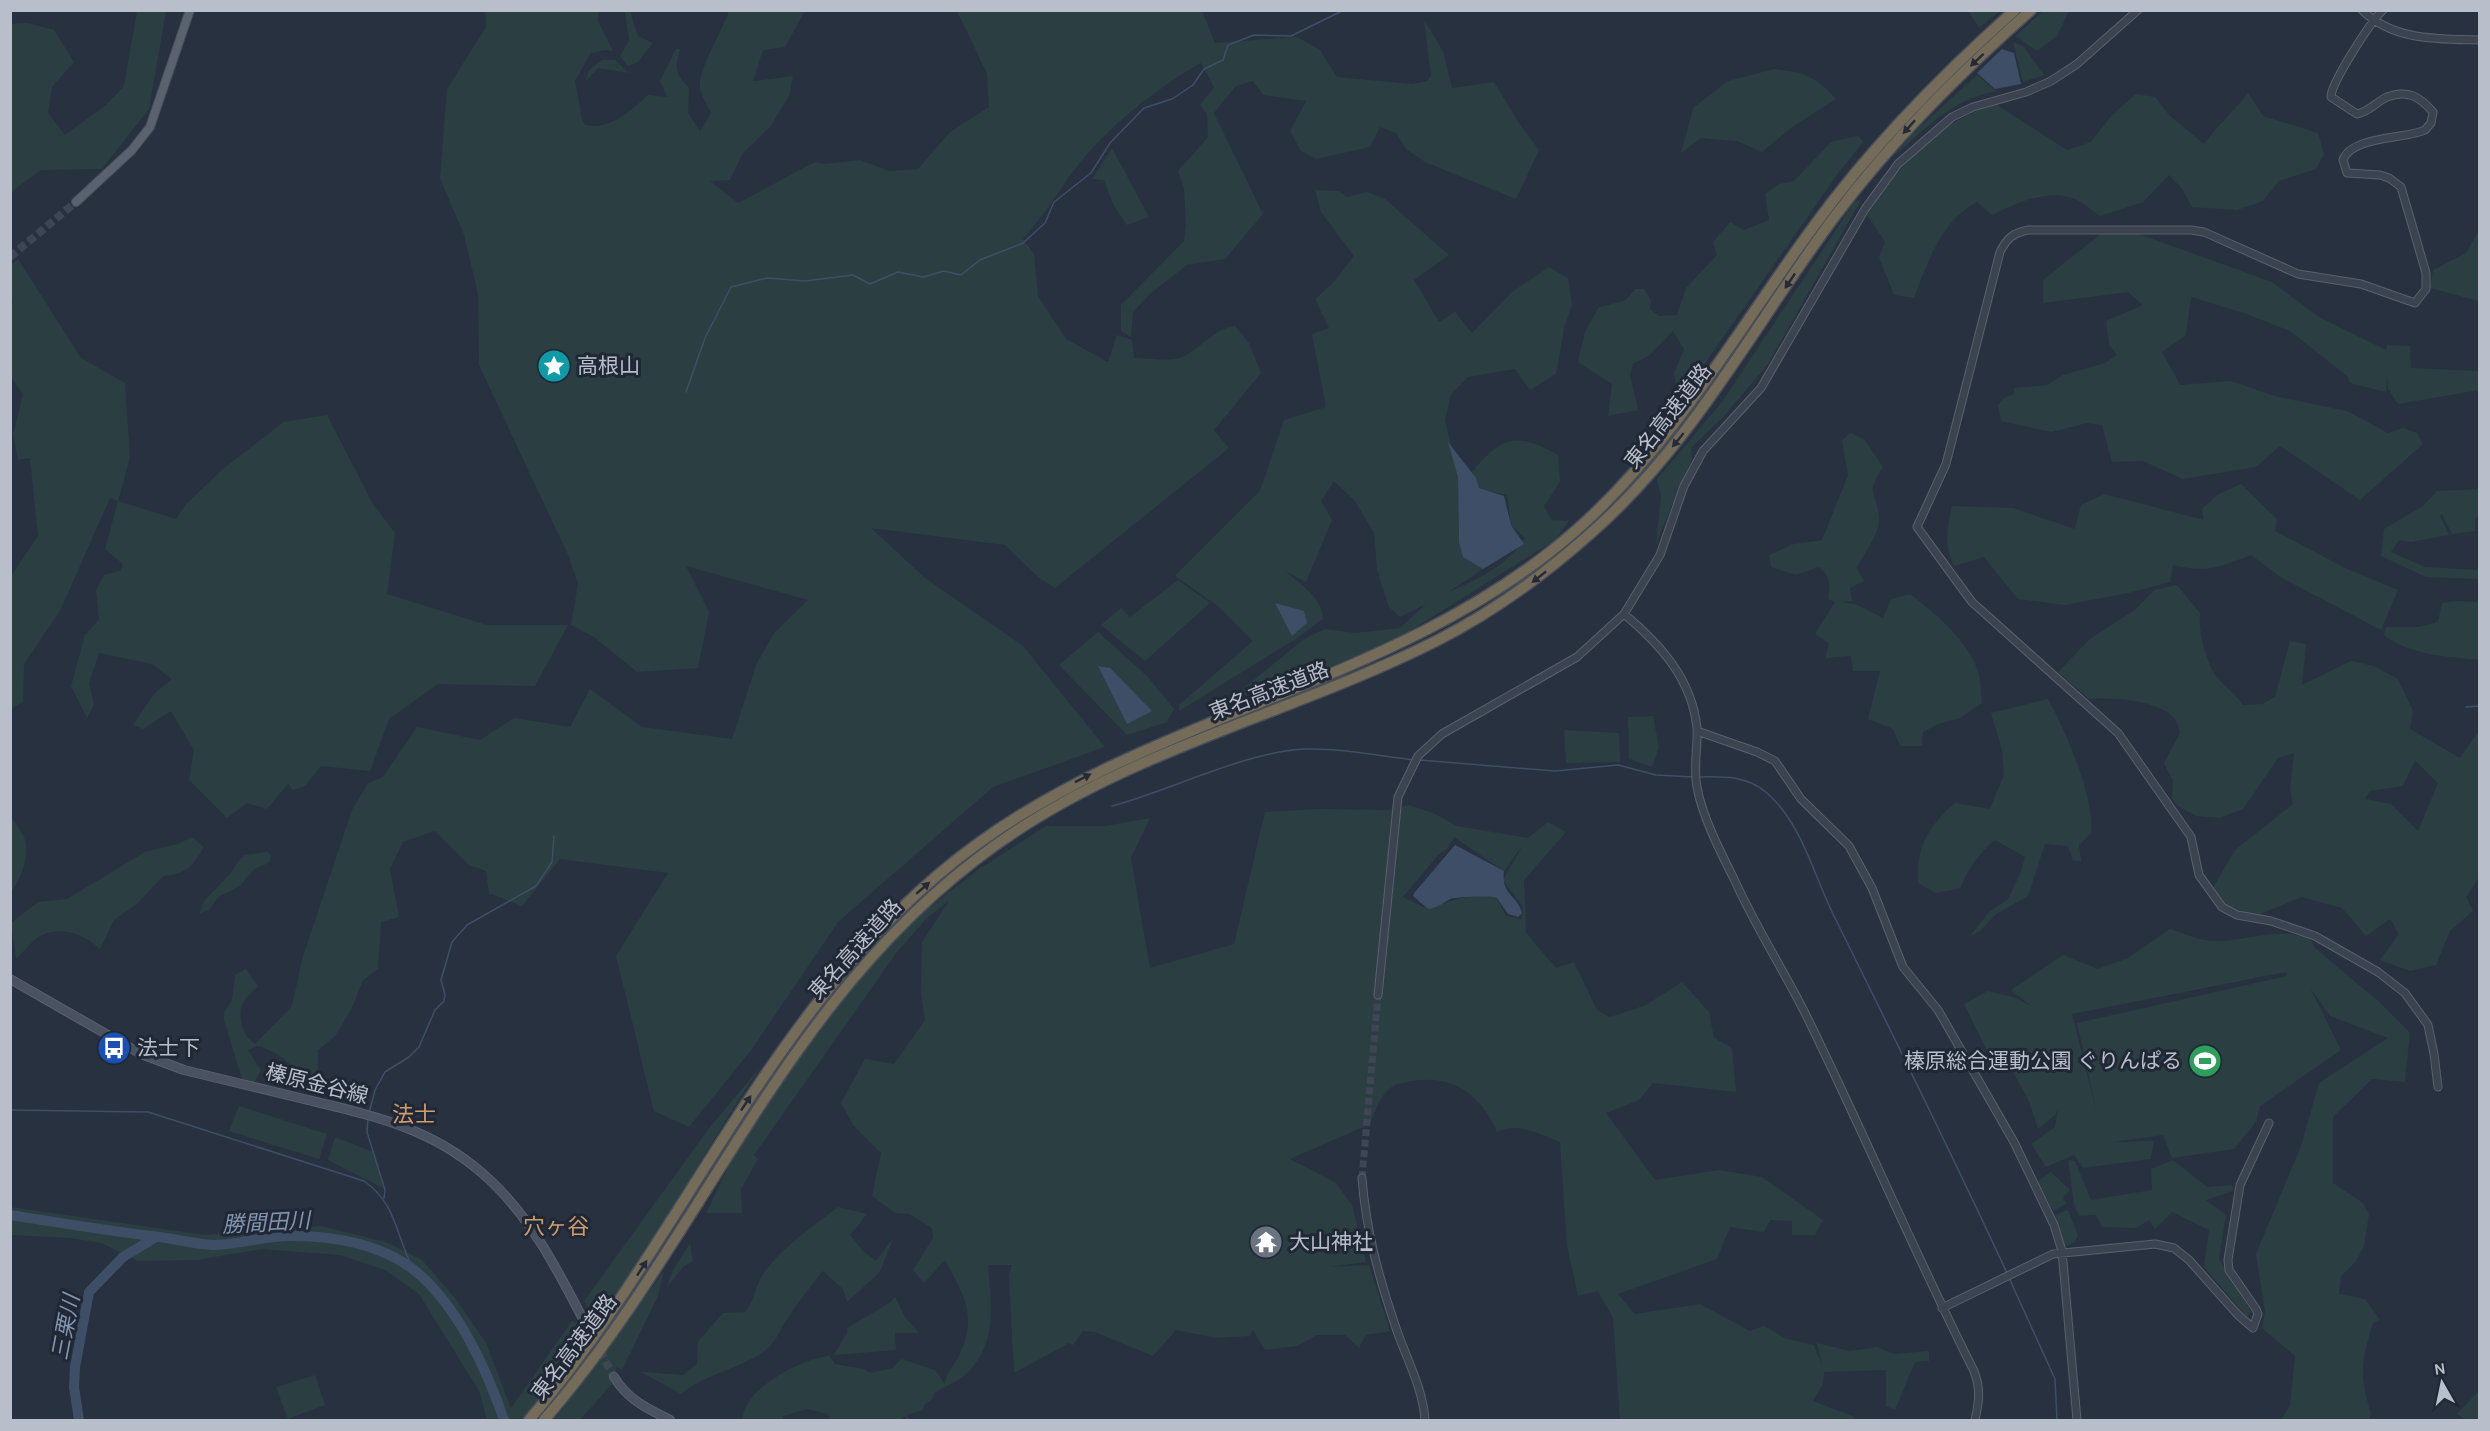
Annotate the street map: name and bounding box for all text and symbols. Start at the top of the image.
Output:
one-way arrow [1969,53,1984,67]
one-way arrow [1903,119,1916,134]
one-way arrow [1784,273,1795,289]
place icon: 高根山 [536,348,572,384]
place label: 高根山 [577,354,640,378]
street label: 東名高速道路 [1620,359,1716,473]
one-way arrow [1671,432,1684,448]
one-way arrow [1531,570,1547,583]
street label: 東名高速道路 [1206,657,1332,725]
one-way arrow [1075,773,1092,783]
one-way arrow [915,882,930,895]
street label: 東名高速道路 [804,894,906,1004]
bus stop icon: 法士下 [96,1030,132,1066]
place label: 法士下 [137,1036,200,1060]
sports icon: 榛原総合運動公園 ぐりんぱる [2187,1043,2223,1079]
place label: 榛原総合運動公園 ぐりんぱる [1904,1049,2182,1073]
street label: 榛原金谷線 [263,1060,371,1108]
one-way arrow [740,1095,751,1111]
district label: 法士 [392,1102,436,1128]
water label: 勝間田川 [221,1208,313,1238]
district label: 穴ヶ谷 [523,1214,589,1240]
temple icon: 大山神社 [1248,1224,1284,1260]
place label: 大山神社 [1289,1230,1373,1254]
one-way arrow [637,1260,648,1276]
street label: 東名高速道路 [527,1289,621,1405]
water label: 三栗川 [47,1290,85,1362]
north arrow [2412,1353,2472,1413]
text: N [2433,1358,2447,1379]

